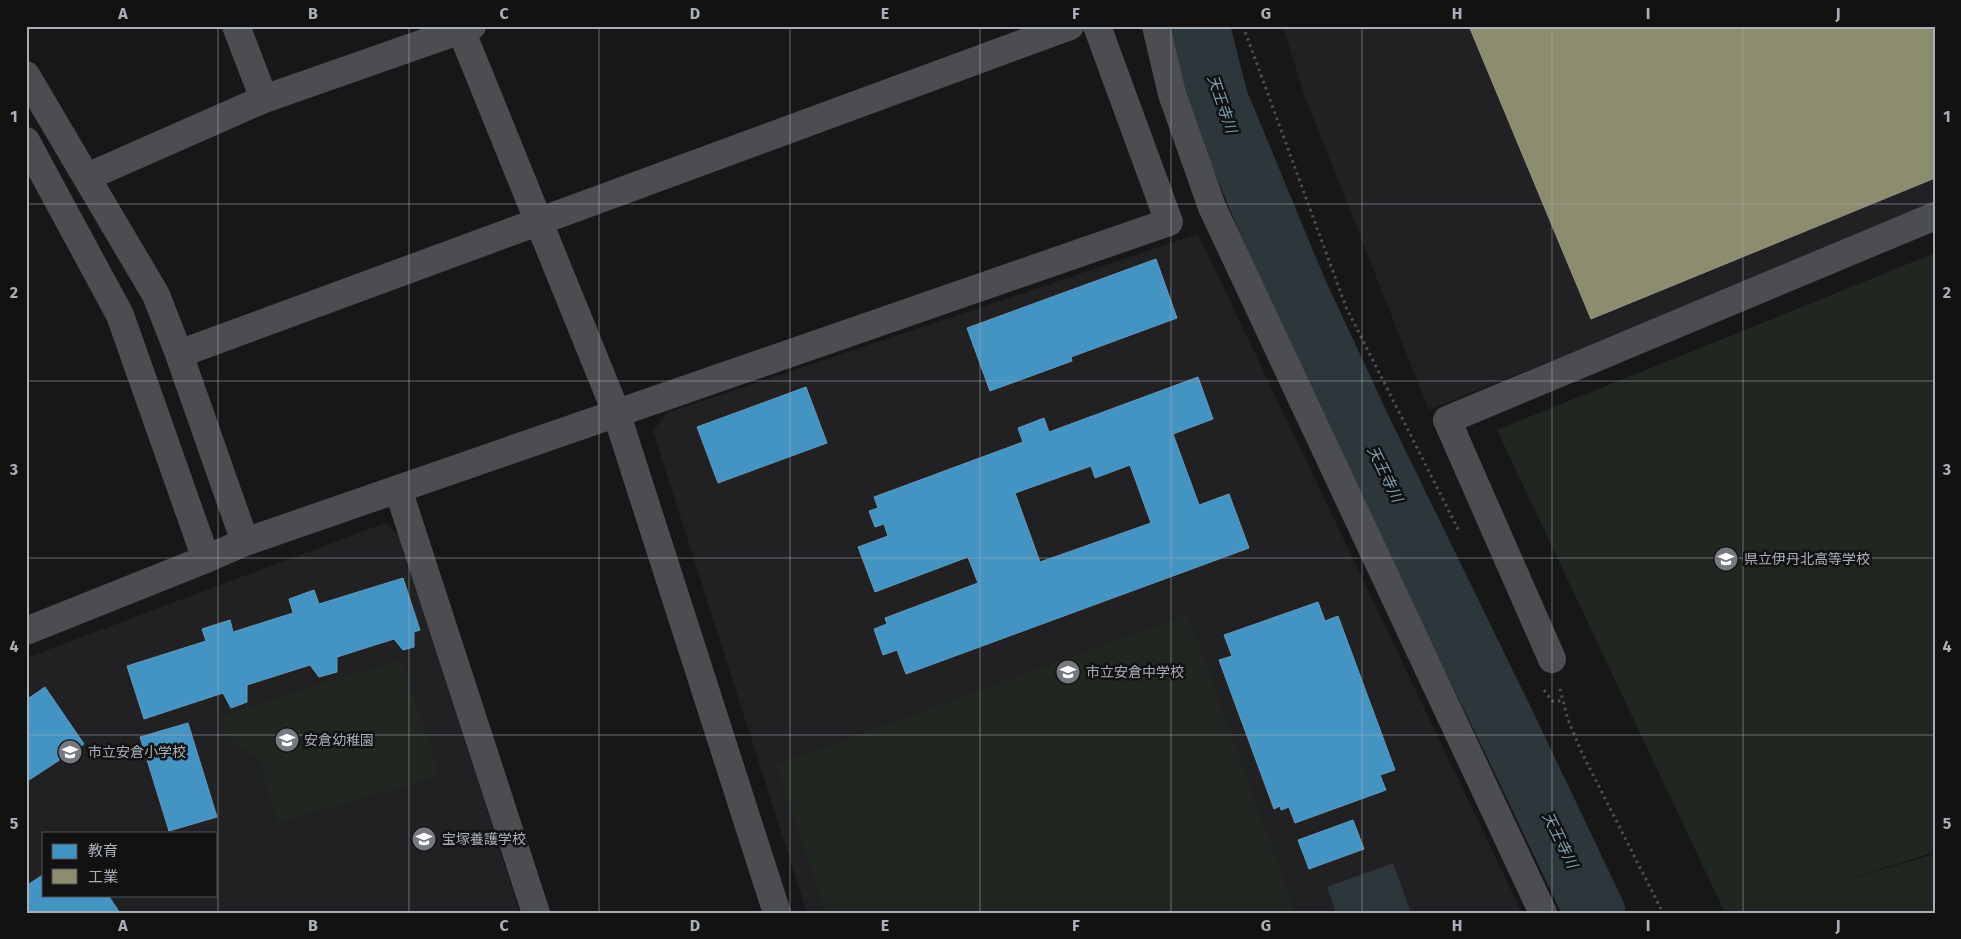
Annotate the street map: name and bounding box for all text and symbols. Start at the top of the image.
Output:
text: A [117,4,128,23]
text: B [308,4,318,23]
text: C [499,4,509,23]
text: D [690,4,700,23]
text: E [881,4,889,23]
text: F [1072,4,1080,23]
text: G [1261,4,1271,23]
text: H [1452,4,1462,23]
text: I [1646,4,1650,23]
text: J [1834,4,1841,23]
water label: 天王寺川 [1204,73,1241,137]
text: 1 [10,107,18,126]
text: 1 [1943,107,1951,126]
text: 2 [10,283,18,302]
text: 2 [1943,283,1951,302]
water label: 天王寺川 [1364,443,1407,507]
text: 3 [9,460,18,479]
text: 3 [1942,460,1951,479]
school or university icon: 県立伊丹北高等学校 [1713,546,1739,572]
place label: 県立伊丹北高等学校 [1744,551,1870,568]
text: 4 [9,637,19,656]
text: 4 [1942,637,1952,656]
school or university icon: 市立安倉中学校 [1055,659,1081,685]
place label: 市立安倉中学校 [1086,664,1184,681]
school or university icon: 安倉幼稚園 [274,727,300,753]
place label: 安倉幼稚園 [304,732,374,749]
school or university icon: 市立安倉小学校 [57,739,83,765]
place label: 市立安倉小学校 [88,744,186,761]
water label: 天王寺川 [1539,809,1582,873]
text: 5 [10,814,19,833]
text: 5 [1943,814,1952,833]
school or university icon: 宝塚養護学校 [411,826,437,852]
place label: 宝塚養護学校 [442,831,526,848]
legend [42,832,218,896]
text: 教育 [88,842,118,860]
text: 工業 [88,868,118,886]
text: A [117,916,128,935]
text: B [308,916,318,935]
text: C [499,916,509,935]
text: D [690,916,700,935]
text: E [881,916,889,935]
text: F [1072,916,1080,935]
text: G [1261,916,1271,935]
text: H [1452,916,1462,935]
text: I [1646,916,1650,935]
text: J [1834,916,1841,935]

